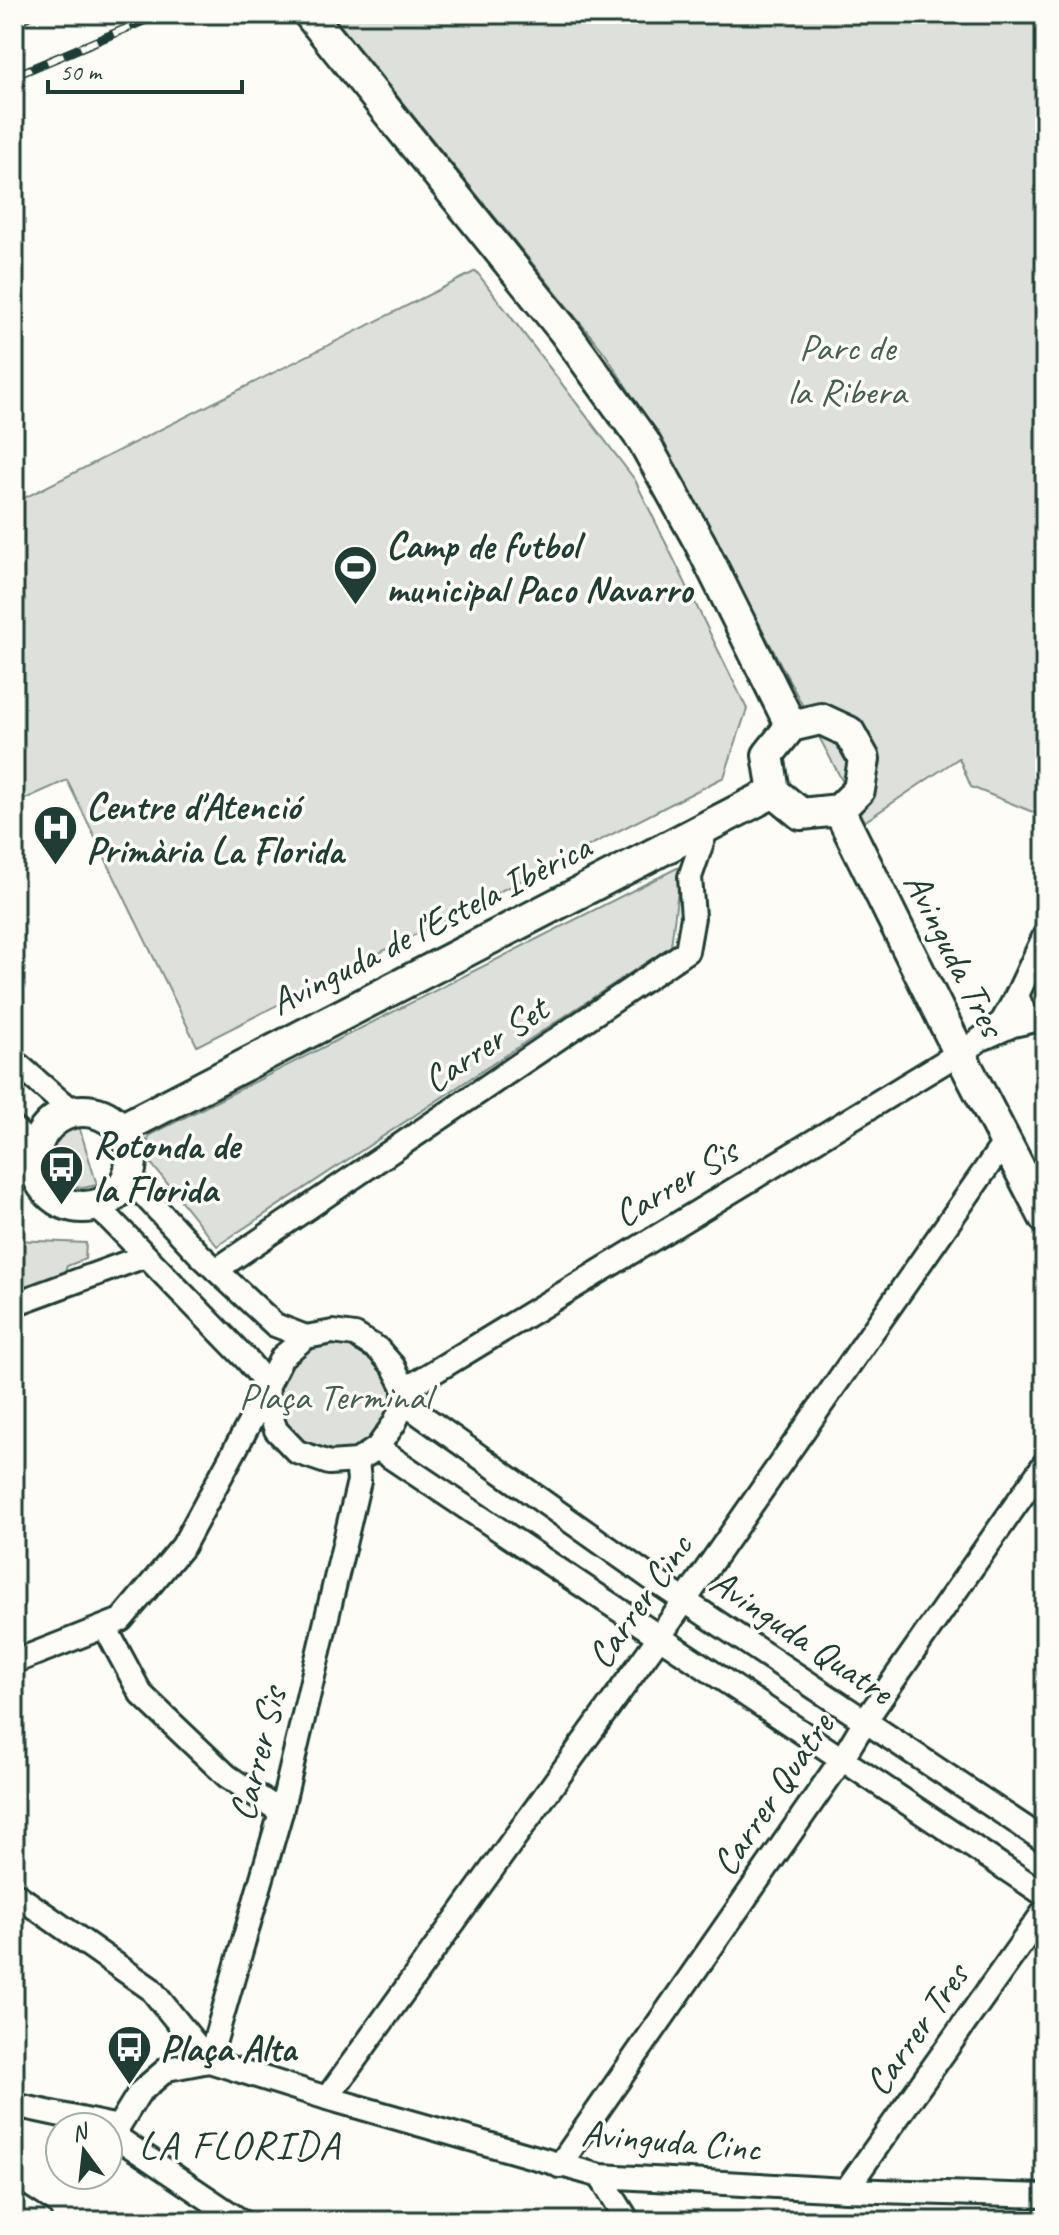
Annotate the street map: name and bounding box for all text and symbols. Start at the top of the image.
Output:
scale bar [48,44,242,94]
text: 50 m [60,57,103,87]
park label: Parc de la Ribera [788,324,909,415]
place label: Camp de futbol municipal Paco Navarro [386,522,694,613]
sports icon: Camp de futbol municipal Paco Navarro [331,543,379,606]
place label: Centre d'Atenció Primària La Florida [86,783,346,874]
hospital icon: Centre d'Atenció Primària La Florida [31,804,79,867]
street label: Avinguda de l'Estela Ibèrica [262,822,601,1026]
street label: Avinguda Tres [893,864,1017,1047]
street label: Carrer Set [414,984,560,1103]
place label: Rotonda de la Florida [93,1122,242,1213]
street label: Carrer Sis [605,1125,749,1238]
bus stop icon: Rotonda de la Florida [38,1143,86,1206]
park label: Plaça Terminal [239,1373,438,1420]
street label: Carrer Cinc [576,1524,703,1677]
street label: Avinguda Quatre [701,1558,904,1716]
street label: Carrer Sis [218,1679,298,1826]
street label: Carrer Quatre [701,1702,845,1884]
street label: Carrer Tres [854,1952,981,2104]
bus stop icon: Plaça Alta [105,2024,153,2087]
place label: Plaça Alta [160,2025,299,2072]
street label: Avinguda Cinc [579,2109,764,2172]
north arrow [44,2111,124,2191]
text: N [69,2116,93,2148]
district label: LA FLORIDA [139,2120,341,2170]

